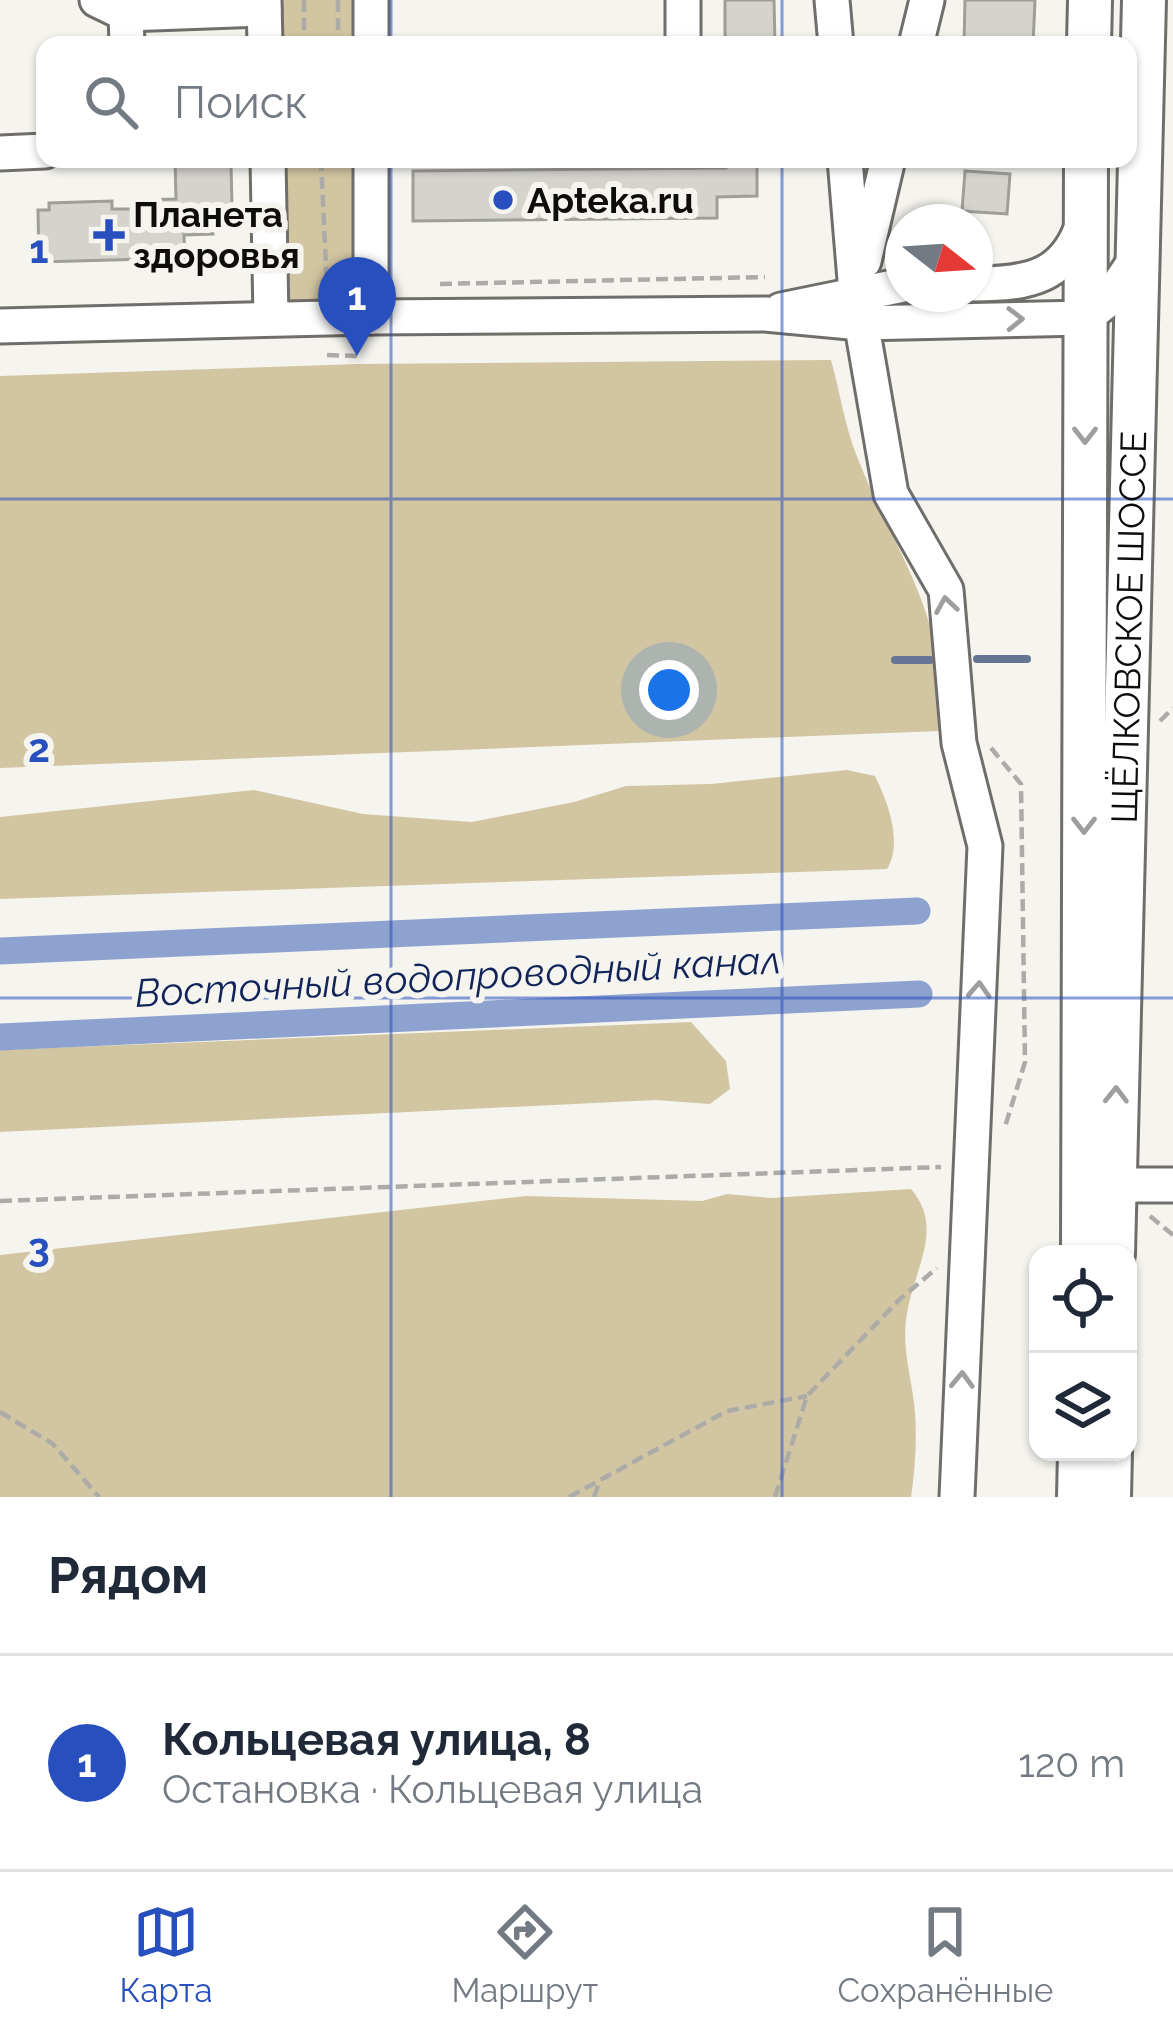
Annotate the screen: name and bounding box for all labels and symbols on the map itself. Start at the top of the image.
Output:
place label: Apteka.ru [527,179,694,221]
marker: Apteka.ru [490,187,516,213]
place label: Планета здоровья [133,193,300,276]
north arrow [885,204,993,312]
marker: Планета здоровья [96,222,122,248]
text: 1 [29,226,49,272]
pin: 1 [318,257,396,356]
one-way arrow [1006,307,1025,333]
one-way arrow [1072,427,1098,445]
street label: ЩЁЛКОВСКОЕ ШОССЕ [1103,430,1154,824]
one-way arrow [934,595,960,614]
your location [639,660,699,720]
text: 2 [28,725,50,771]
one-way arrow [1071,817,1097,835]
water label: Восточный водопроводный канал [134,936,782,1016]
one-way arrow [966,980,992,999]
one-way arrow [1102,1085,1128,1104]
text: 3 [28,1224,50,1270]
one-way arrow [949,1370,975,1389]

